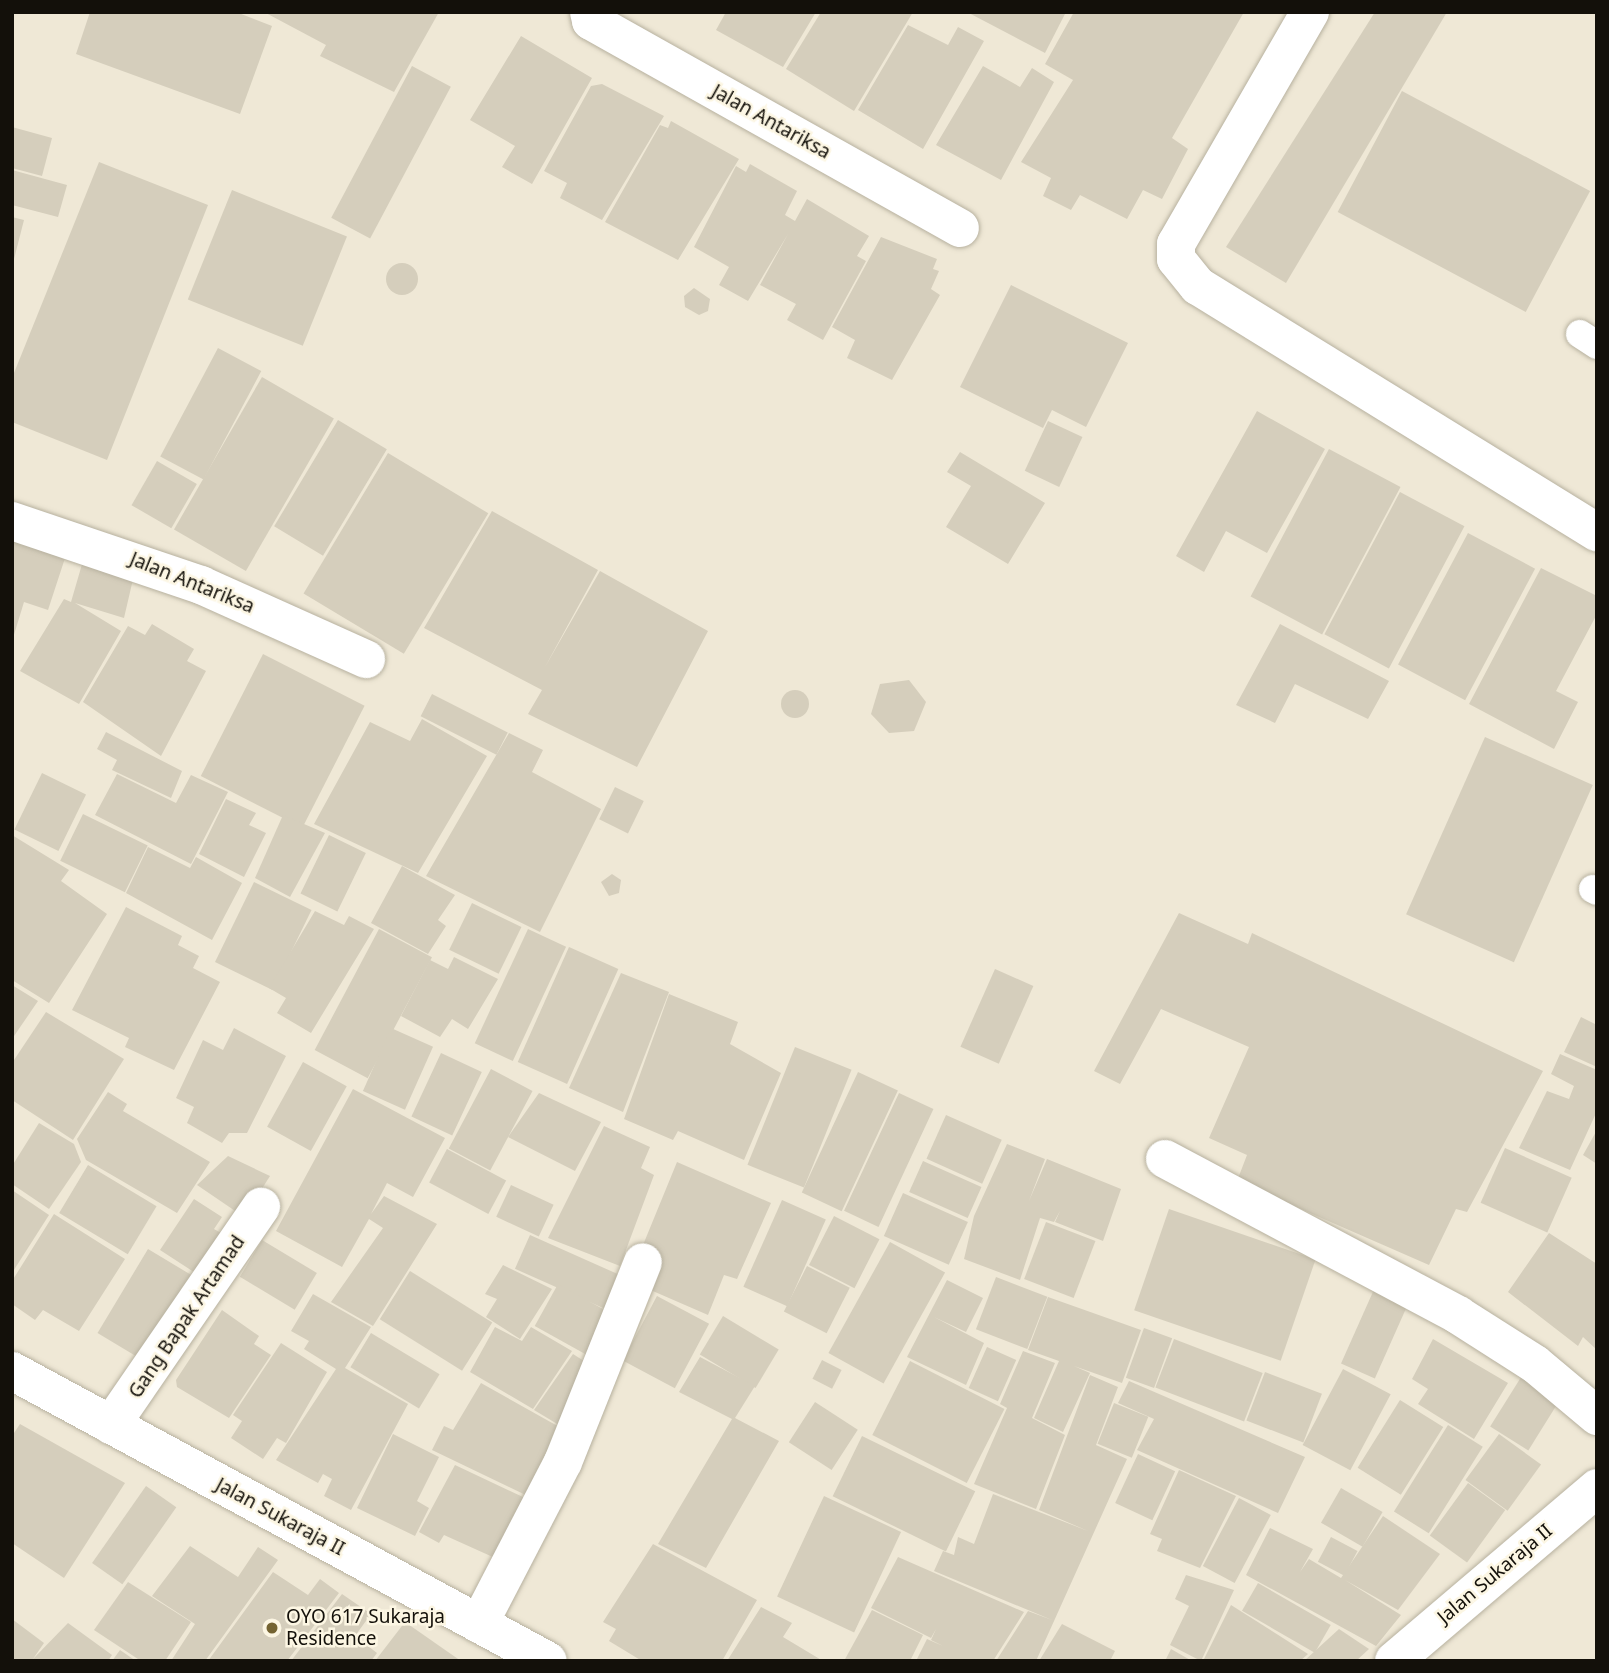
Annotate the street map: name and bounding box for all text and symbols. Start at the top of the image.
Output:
street label: Jalan Antariksa [708,80,834,164]
street label: Jalan Antariksa [126,548,258,618]
street label: Gang Bapak Artamad [124,1231,250,1403]
street label: Jalan Sukaraja II [212,1473,348,1561]
street label: Jalan Sukaraja II [1433,1519,1557,1629]
place label: OYO 617 Sukaraja Residence [286,1606,445,1650]
marker: OYO 617 Sukaraja Residence [264,1620,280,1636]

